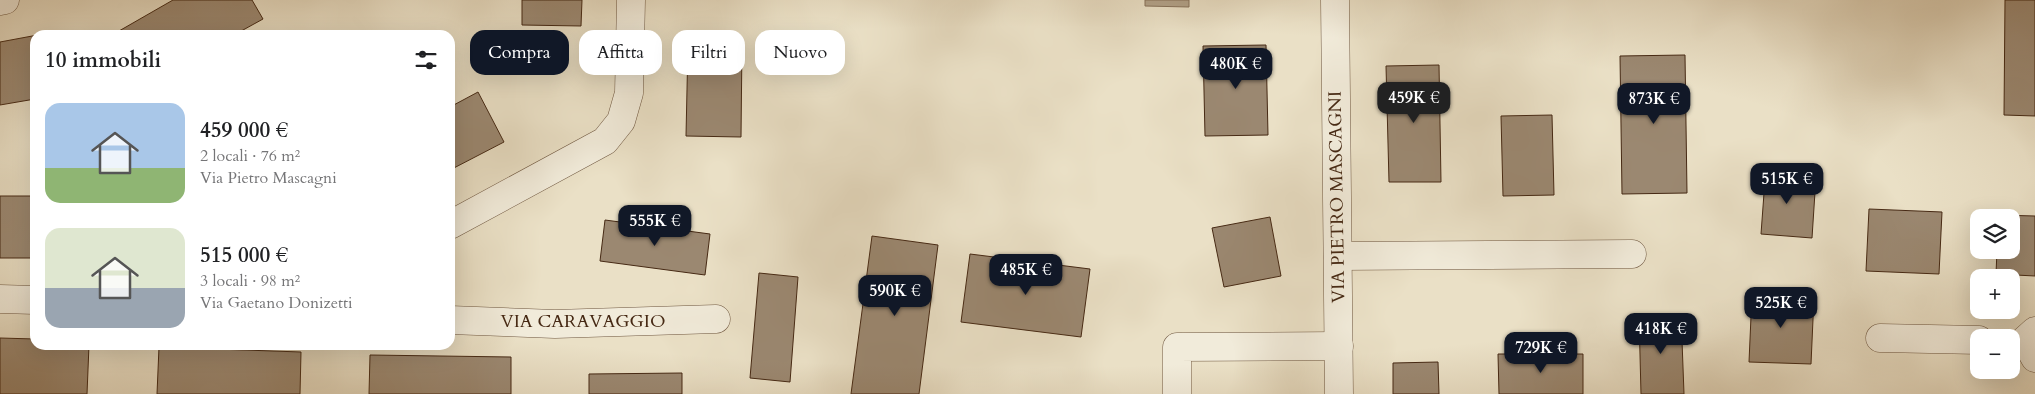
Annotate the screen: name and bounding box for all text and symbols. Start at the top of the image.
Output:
chip: Compra [470,30,569,75]
chip: Affitta [579,30,662,75]
chip: Filtri [672,30,745,75]
chip: Nuovo [755,30,845,75]
text: 10 immobili [45,46,161,75]
icon: filters [412,46,440,74]
pin: 480K € [1195,48,1277,90]
text: 480K € [1210,53,1262,75]
pin: 459K € [1373,82,1455,124]
pin: 873K € [1613,82,1695,125]
text: 459K € [1388,87,1440,109]
text: 873K € [1628,88,1680,110]
street label: VIA PIETRO MASCAGNI [1323,91,1351,303]
text: 459 000 € [200,116,288,145]
icon: home [85,123,145,183]
text: 2 locali · 76 m² [200,145,300,167]
pin: 515K € [1746,162,1828,205]
text: Via Pietro Mascagni [200,167,337,189]
text: 515K € [1761,168,1813,190]
pin: 555K € [614,204,696,247]
map controls [1970,209,2020,379]
button: layers [1970,209,2020,259]
text: 555K € [629,210,681,232]
text: 515 000 € [200,241,288,270]
icon: home [85,248,145,308]
pin: 485K € [985,254,1067,296]
text: 485K € [1000,259,1052,281]
button: + [1970,269,2020,319]
text: 3 locali · 98 m² [200,270,300,292]
pin: 590K € [854,274,936,317]
text: 590K € [869,280,921,302]
pin: 525K € [1740,286,1822,329]
text: Via Gaetano Donizetti [200,292,353,314]
text: 525K € [1755,292,1807,314]
street label: VIA CARAVAGGIO [500,309,666,334]
pin: 418K € [1620,312,1702,355]
text: 418K € [1635,318,1687,340]
button: − [1970,329,2020,379]
pin: 729K € [1500,332,1582,374]
text: 729K € [1515,337,1567,359]

